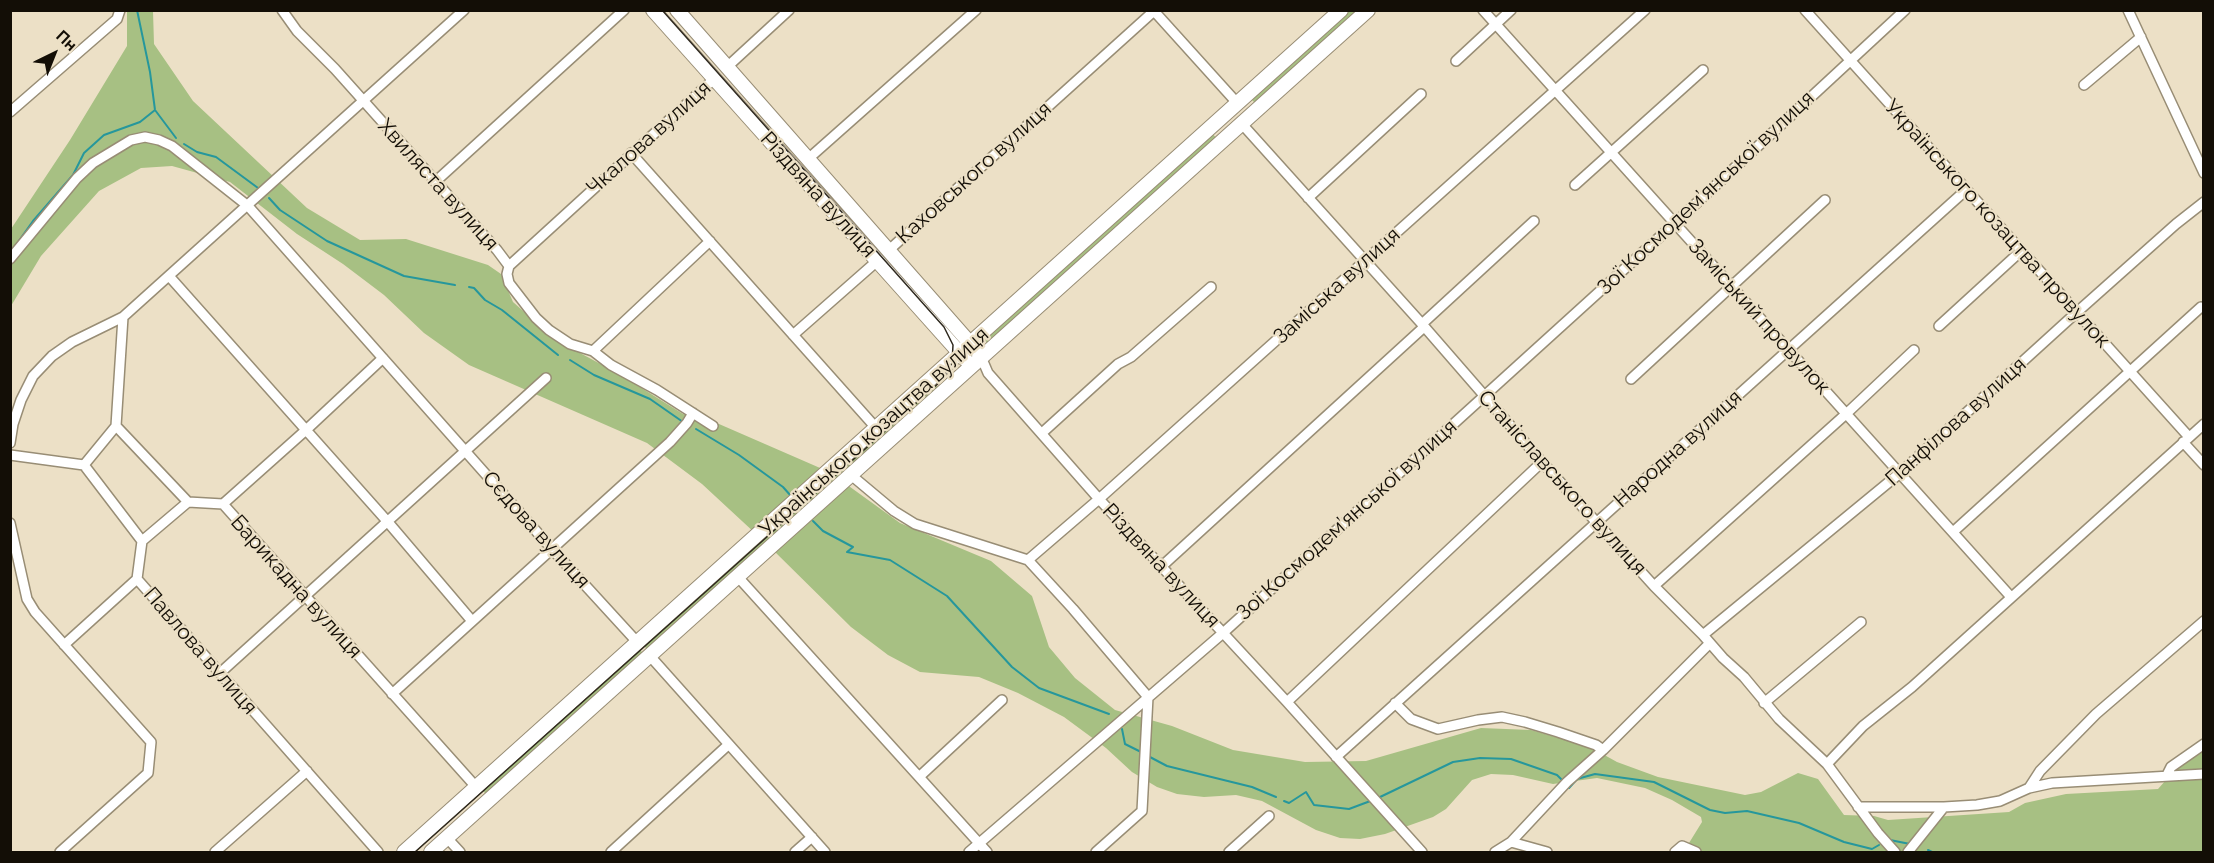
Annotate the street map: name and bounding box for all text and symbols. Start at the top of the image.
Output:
north arrow [24,24,84,84]
text: Пн [52,26,81,55]
street label: Чкалова вулиця [582,76,716,200]
street label: Зої Космодем’янської вулиця [1592,86,1820,300]
street label: Українського козацтва провулок [1879,95,2115,353]
street label: Каховського вулиця [891,97,1057,249]
street label: Хвиляста вулиця [372,114,504,256]
street label: Різдвяна вулиця [755,127,881,263]
street label: Заміська вулиця [1268,223,1406,349]
street label: Заміський провулок [1683,234,1835,400]
street label: Українського козацтва вулиця [754,322,994,542]
street label: Панфілова вулиця [1881,352,2031,492]
street label: Станіславського вулиця [1472,385,1652,581]
street label: Народна вулиця [1609,385,1747,513]
street label: Зої Космодем’янської вулиця [1232,414,1462,626]
street label: Сєдова вулиця [477,466,595,594]
street label: Різдвяна вулиця [1097,499,1225,633]
street label: Барикадна вулиця [225,510,367,664]
street label: Павлова вулиця [138,582,262,720]

